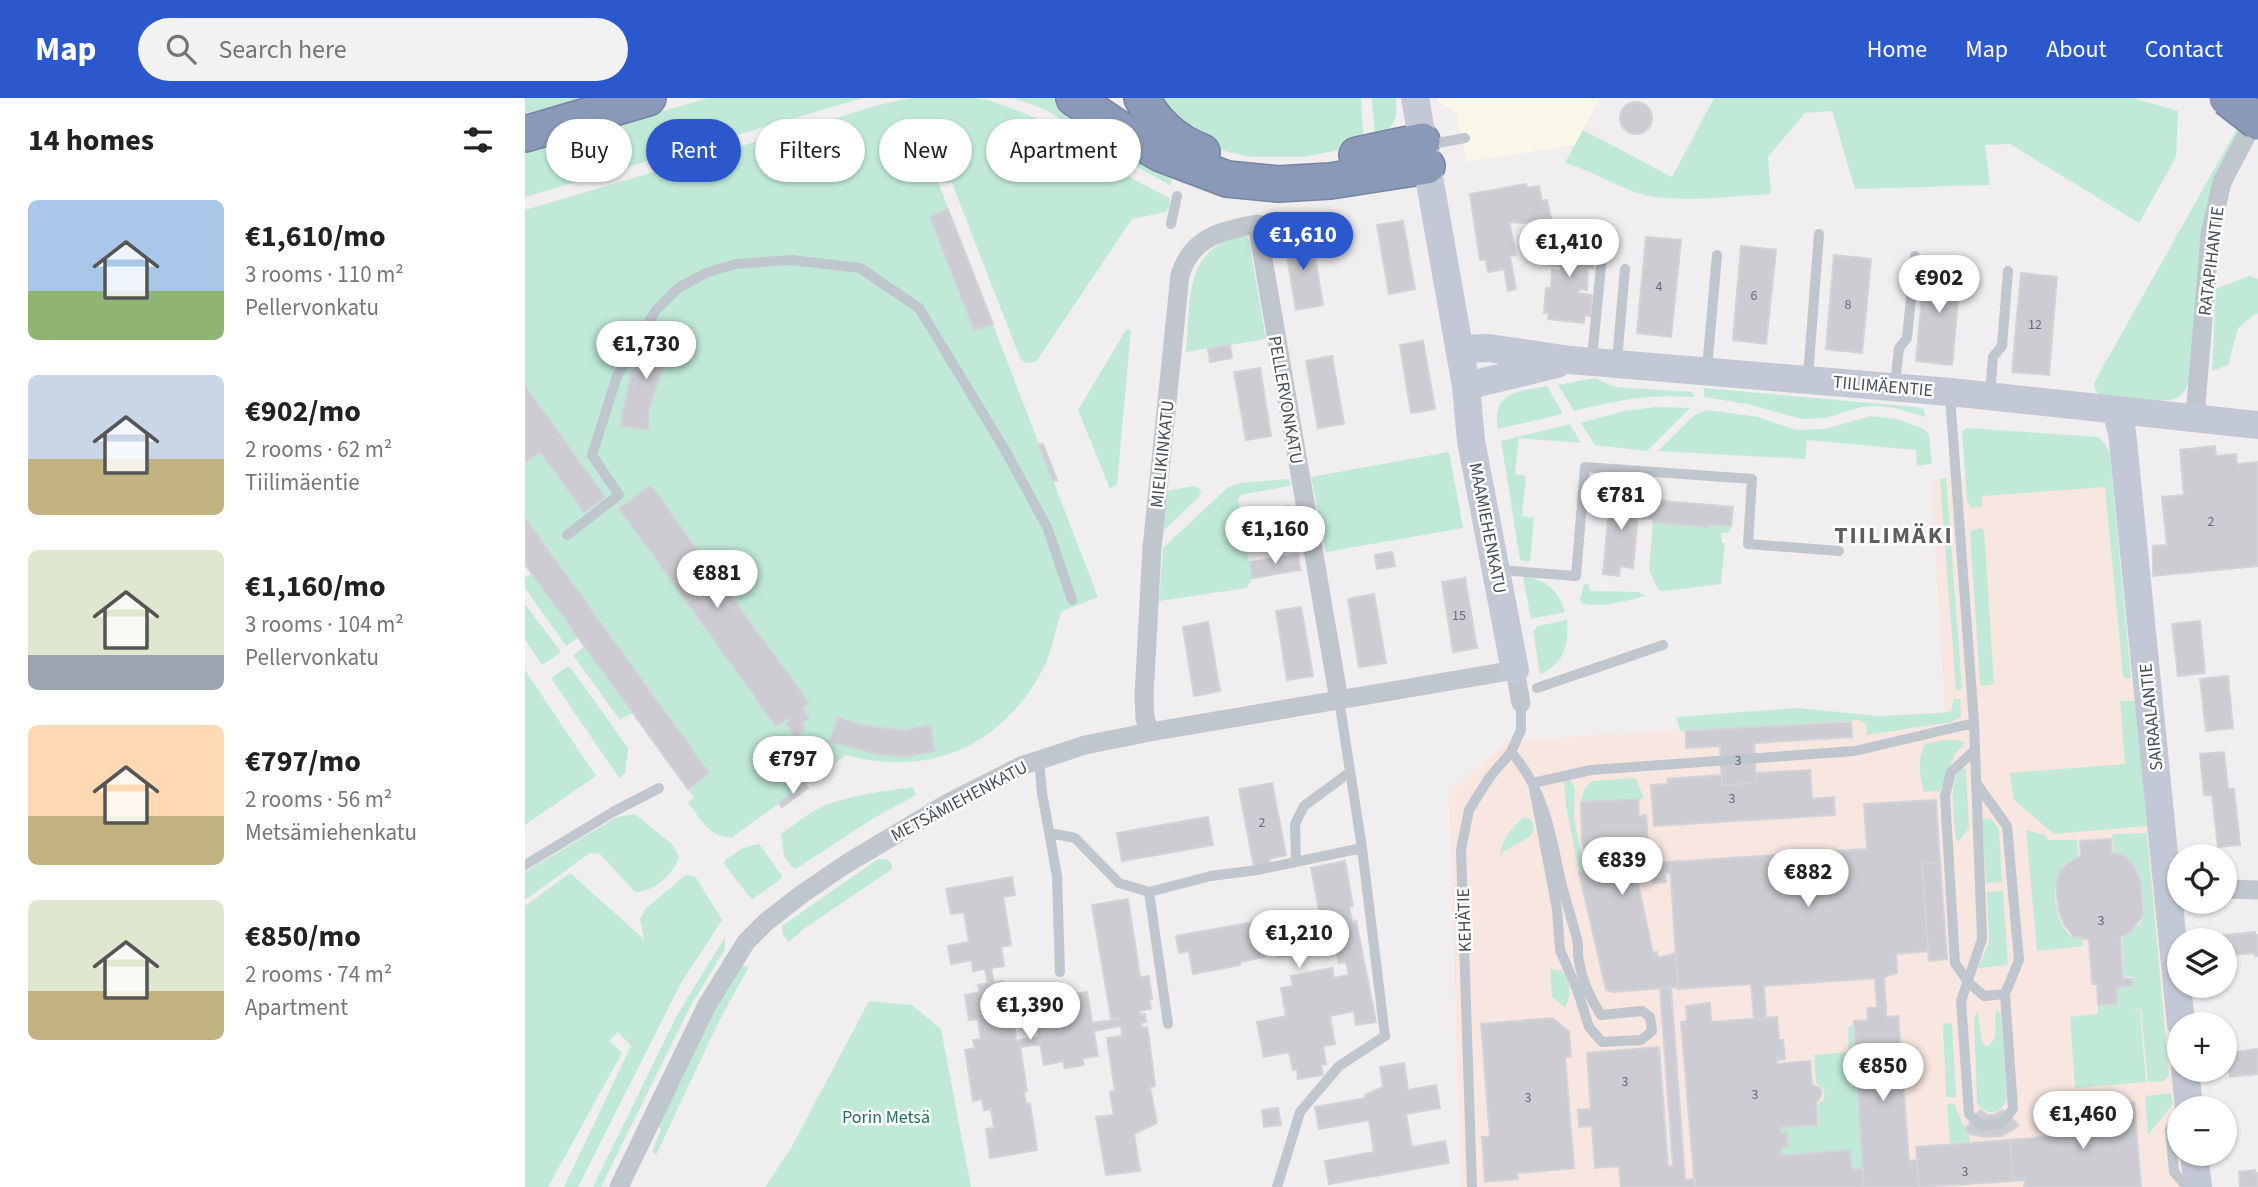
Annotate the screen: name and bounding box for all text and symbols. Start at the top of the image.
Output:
search box [138,18,628,81]
text: Map [35,26,96,73]
icon: search [162,30,200,68]
text: Search here [218,31,347,68]
text: Home [1867,32,1927,67]
text: Map [1965,32,2008,67]
text: About [2046,32,2107,67]
text: Contact [2145,32,2223,67]
text: 14 homes [28,119,154,162]
chip: Buy [546,119,632,182]
chip: Rent [646,119,741,182]
chip: Filters [755,119,865,182]
chip: New [879,119,972,182]
chip: Apartment [986,119,1141,182]
icon: filters [459,121,497,159]
street label: RATAPIHANTIE [2192,205,2231,317]
pin: €1,610 [1246,212,1360,272]
text: €1,610/mo [245,215,386,258]
text: €1,610 [1269,218,1337,251]
pin: €1,410 [1512,220,1626,279]
text: €1,410 [1535,225,1603,258]
icon: home [84,228,168,312]
pin: €902 [1898,256,1980,315]
text: 3 rooms · 110 m² [245,258,404,291]
text: €902 [1915,261,1963,294]
house number: 4 [1656,277,1663,297]
house number: 6 [1751,286,1758,306]
text: Pellervonkatu [245,291,379,324]
house number: 8 [1845,295,1852,315]
house number: 12 [2028,315,2042,335]
pin: €1,730 [589,322,703,381]
text: €1,730 [612,327,680,360]
street label: PELLERVONKATU [1262,334,1309,466]
street label: TIILIMÄENTIE [1832,370,1934,403]
text: €902/mo [245,390,361,433]
street label: MIELIKINKATU [1144,399,1181,509]
icon: home [84,403,168,487]
text: 2 rooms · 62 m² [245,433,392,466]
street label: MAAMIEHENKATU [1463,460,1512,596]
text: Tiilimäentie [245,466,360,499]
pin: €781 [1580,472,1662,532]
text: €781 [1597,478,1645,511]
pin: €1,160 [1218,506,1332,566]
text: €1,160 [1241,512,1309,545]
house number: 2 [2208,512,2215,532]
district label: TIILIMÄKI [1834,518,1954,553]
pin: €881 [676,550,758,610]
text: €881 [693,556,741,589]
text: €1,160/mo [245,565,386,608]
icon: home [84,578,168,662]
house number: 15 [1452,606,1466,626]
text: 3 rooms · 104 m² [245,608,404,641]
text: Pellervonkatu [245,641,379,674]
street label: SAIRAALANTIE [2133,662,2170,772]
pin: €797 [752,736,834,796]
text: €797/mo [245,740,361,783]
text: €797 [769,742,817,775]
house number: 3 [1735,751,1742,771]
icon: home [84,753,168,837]
street label: METSÄMIEHENKATU [887,755,1032,848]
text: 2 rooms · 56 m² [245,783,392,816]
house number: 3 [1729,789,1736,809]
house number: 2 [1259,813,1266,833]
text: Metsämiehenkatu [245,816,417,849]
pin: €839 [1581,838,1663,897]
text: €839 [1598,843,1646,876]
map controls [2167,844,2237,1166]
button: locate [2167,844,2237,914]
pin: €882 [1767,850,1849,909]
text: €882 [1784,855,1832,888]
street label: KEHÄTIE [1451,887,1478,953]
pin: €1,210 [1242,910,1356,970]
house number: 3 [2098,911,2105,931]
text: €850/mo [245,915,361,958]
text: €1,210 [1265,916,1333,949]
icon: home [84,928,168,1012]
button: layers [2167,928,2237,998]
text: 2 rooms · 74 m² [245,958,392,991]
pin: €1,390 [973,982,1087,1042]
text: €1,390 [996,988,1064,1021]
text: Apartment [245,991,348,1024]
button: + [2167,1012,2237,1082]
pin: €850 [1842,1044,1924,1103]
text: €850 [1859,1049,1907,1082]
house number: 3 [1622,1072,1629,1092]
house number: 3 [1752,1085,1759,1105]
house number: 3 [1525,1088,1532,1108]
pin: €1,460 [2026,1091,2140,1151]
button: − [2167,1096,2237,1166]
text: €1,460 [2049,1097,2117,1130]
park label: Porin Metsä [842,1105,930,1130]
house number: 3 [1962,1162,1969,1182]

